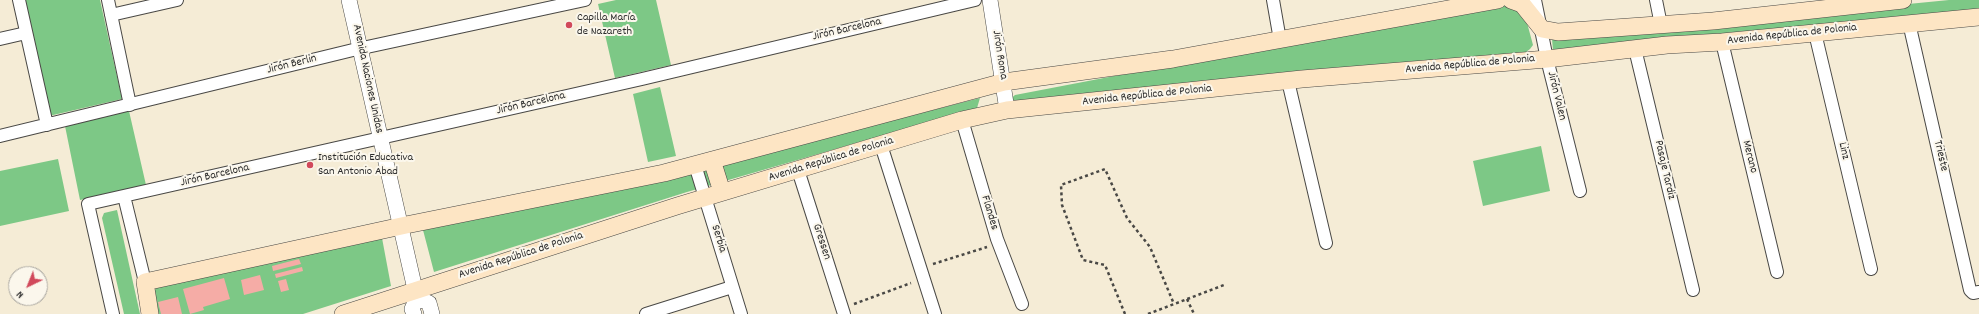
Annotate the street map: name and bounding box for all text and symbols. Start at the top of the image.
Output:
place label: Capilla María de Nazareth [577,11,635,39]
street label: Jirón Barcelona [811,15,883,45]
marker: Capilla María de Nazareth [564,20,574,30]
street label: Avenida República de Polonia [1727,21,1857,49]
street label: Avenida Naciones Unidas [348,23,386,135]
street label: Jirón Roma [988,29,1010,81]
street label: Jirón Berlin [266,52,318,78]
street label: Avenida República de Polonia [1405,52,1535,78]
street label: Jirón Valen [1543,70,1569,122]
street label: Avenida República de Polonia [1082,82,1212,110]
street label: Jirón Barcelona [495,89,567,119]
street label: Avenida República de Polonia [767,134,895,186]
street label: Pasaje Tardiz [1650,139,1678,201]
street label: Merano [1738,139,1760,175]
street label: Trieste [1929,139,1951,173]
street label: Linz [1834,141,1852,161]
place label: Institución Educativa San Antonio Abad [318,151,413,179]
marker: Institución Educativa San Antonio Abad [305,160,315,170]
street label: Jirón Barcelona [179,161,251,191]
street label: Flandes [977,194,1001,232]
street label: Gressen [808,222,834,262]
street label: Serbia [707,223,729,255]
street label: Avenida República de Polonia [457,229,585,283]
north arrow [8,266,48,306]
text: N [13,286,28,302]

